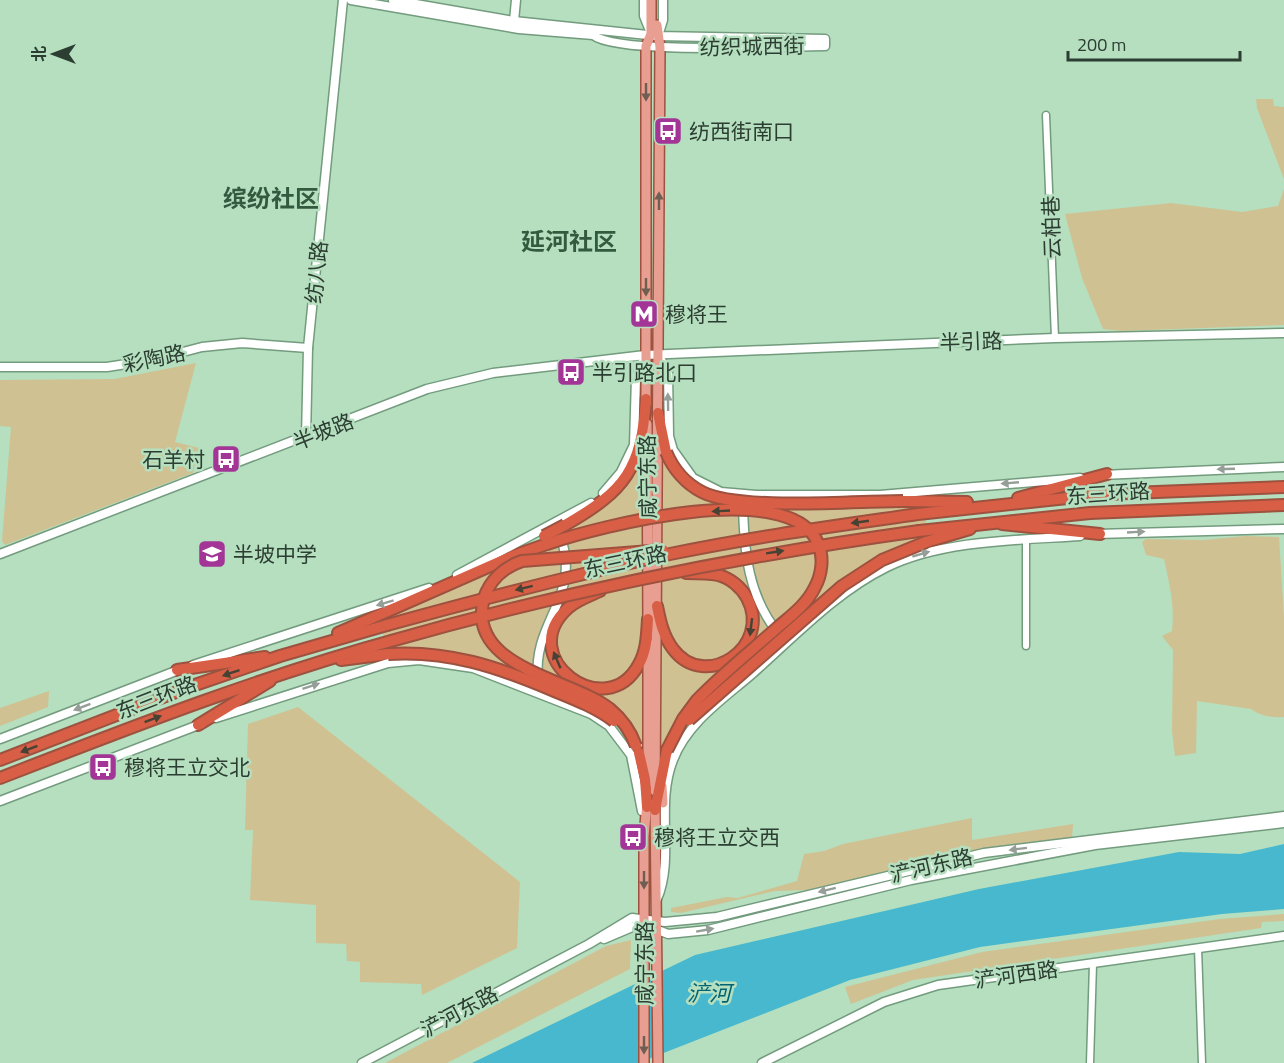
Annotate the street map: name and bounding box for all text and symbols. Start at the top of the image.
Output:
north arrow [24,24,84,84]
scale bar [1068,24,1240,62]
street label: 纺织城西街 [699,29,805,63]
text: 200 m [1077,31,1126,58]
text: 北 [27,46,51,62]
one-way arrow [641,82,651,101]
bus stop icon: 纺西街南口 [652,115,684,147]
place label: 纺西街南口 [689,115,794,147]
district label: 缤纷社区 [223,180,319,216]
one-way arrow [654,191,664,210]
street label: 云柏巷 [1034,195,1068,259]
district label: 延河社区 [521,223,617,259]
street label: 纺八路 [297,239,335,305]
one-way arrow [641,277,651,296]
metro station icon: 穆将王 [628,298,660,330]
place label: 穆将王 [665,298,728,330]
street label: 半引路 [939,324,1003,358]
street label: 彩陶路 [120,336,188,380]
bus stop icon: 半引路北口 [555,356,587,388]
place label: 半引路北口 [592,356,697,388]
one-way arrow [664,392,673,411]
street label: 半坡路 [288,404,358,458]
street label: 咸宁东路 [630,435,664,519]
place label: 石羊村 [142,443,205,475]
bus stop icon: 石羊村 [210,443,242,475]
one-way arrow [1216,465,1235,474]
street label: 东三环路 [1065,474,1151,512]
one-way arrow [1001,478,1020,488]
one-way arrow [712,506,731,515]
one-way arrow [850,518,869,527]
one-way arrow [1126,527,1145,536]
street label: 东三环路 [581,537,669,585]
school or university icon: 半坡中学 [196,538,228,570]
place label: 半坡中学 [233,538,317,570]
one-way arrow [766,548,785,557]
one-way arrow [912,549,930,558]
one-way arrow [515,583,533,593]
one-way arrow [376,599,394,608]
one-way arrow [746,618,756,637]
one-way arrow [552,651,561,668]
street label: 东三环路 [111,667,201,727]
one-way arrow [222,668,240,678]
one-way arrow [302,681,320,691]
one-way arrow [73,703,91,712]
one-way arrow [144,714,162,724]
one-way arrow [19,744,37,754]
bus stop icon: 穆将王立交北 [87,751,119,783]
place label: 穆将王立交北 [124,751,250,783]
bus stop icon: 穆将王立交西 [617,821,649,853]
place label: 穆将王立交西 [654,821,780,853]
street label: 浐河东路 [886,840,976,890]
one-way arrow [1008,844,1027,853]
one-way arrow [639,871,649,890]
one-way arrow [818,886,836,896]
street label: 咸宁东路 [628,921,660,1005]
one-way arrow [696,925,715,934]
street label: 浐河西路 [972,952,1060,996]
water label: 浐河 [687,976,735,1010]
street label: 浐河东路 [414,977,504,1045]
one-way arrow [639,1036,649,1055]

